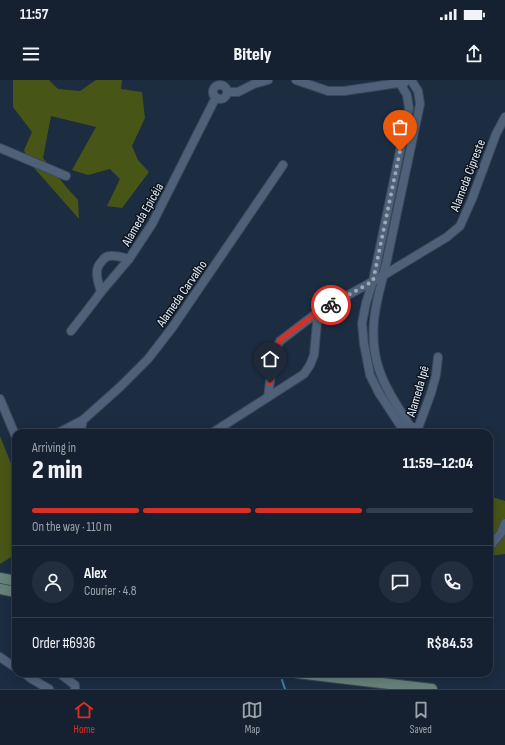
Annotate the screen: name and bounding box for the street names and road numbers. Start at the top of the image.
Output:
street label: Alameda Cipreste [447,137,489,215]
street label: Alameda Epicéia [118,180,167,250]
street label: Alameda Carvalho [153,257,211,331]
street label: Alameda Ipê [403,364,433,420]

